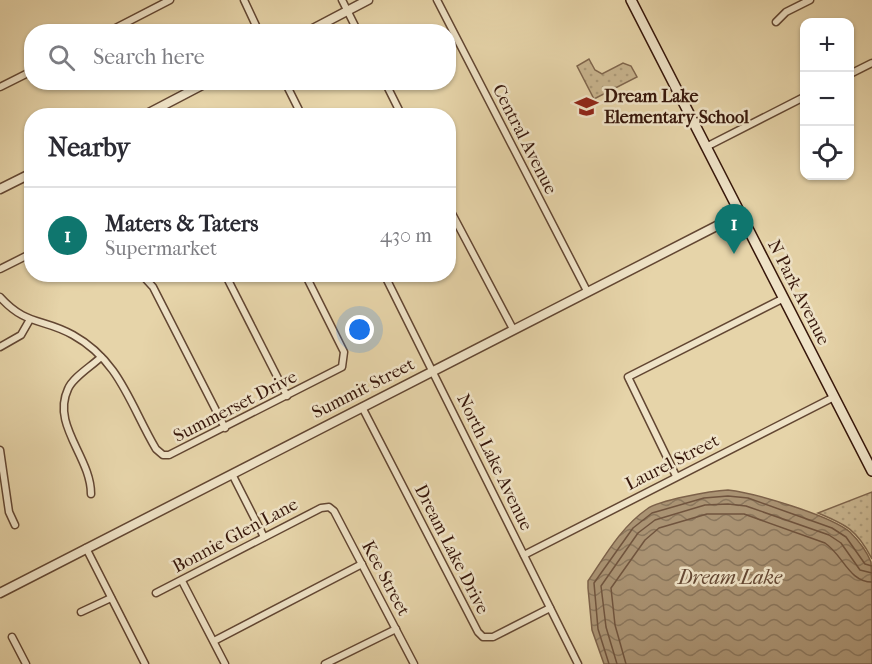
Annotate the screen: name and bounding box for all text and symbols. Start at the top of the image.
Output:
map controls [800,18,854,180]
button: + [800,18,854,72]
search box [24,24,456,90]
icon: search [45,41,78,74]
text: Search here [93,44,205,70]
button: − [800,72,854,126]
street label: Central Avenue [488,81,561,198]
place label: Dream Lake Elementary School [604,86,750,128]
school or university icon: Dream Lake Elementary School [573,93,599,119]
button: locate [800,126,854,180]
text: Nearby [48,132,130,163]
pin: 1 [714,204,754,254]
text: Maters & Taters [105,211,258,237]
text: 1 [64,224,71,247]
text: 430 m [380,224,432,247]
street label: N Park Avenue [763,236,834,348]
text: Supermarket [105,237,217,260]
your location [345,315,374,344]
street label: Summit Street [308,353,419,423]
street label: Summerset Drive [170,366,301,447]
street label: North Lake Avenue [452,390,537,534]
street label: Laurel Street [622,430,723,495]
street label: Dream Lake Drive [410,481,493,617]
street label: Bonnie Glen Lane [169,494,302,577]
street label: Kee Street [357,537,414,620]
water label: Dream Lake [676,566,783,589]

